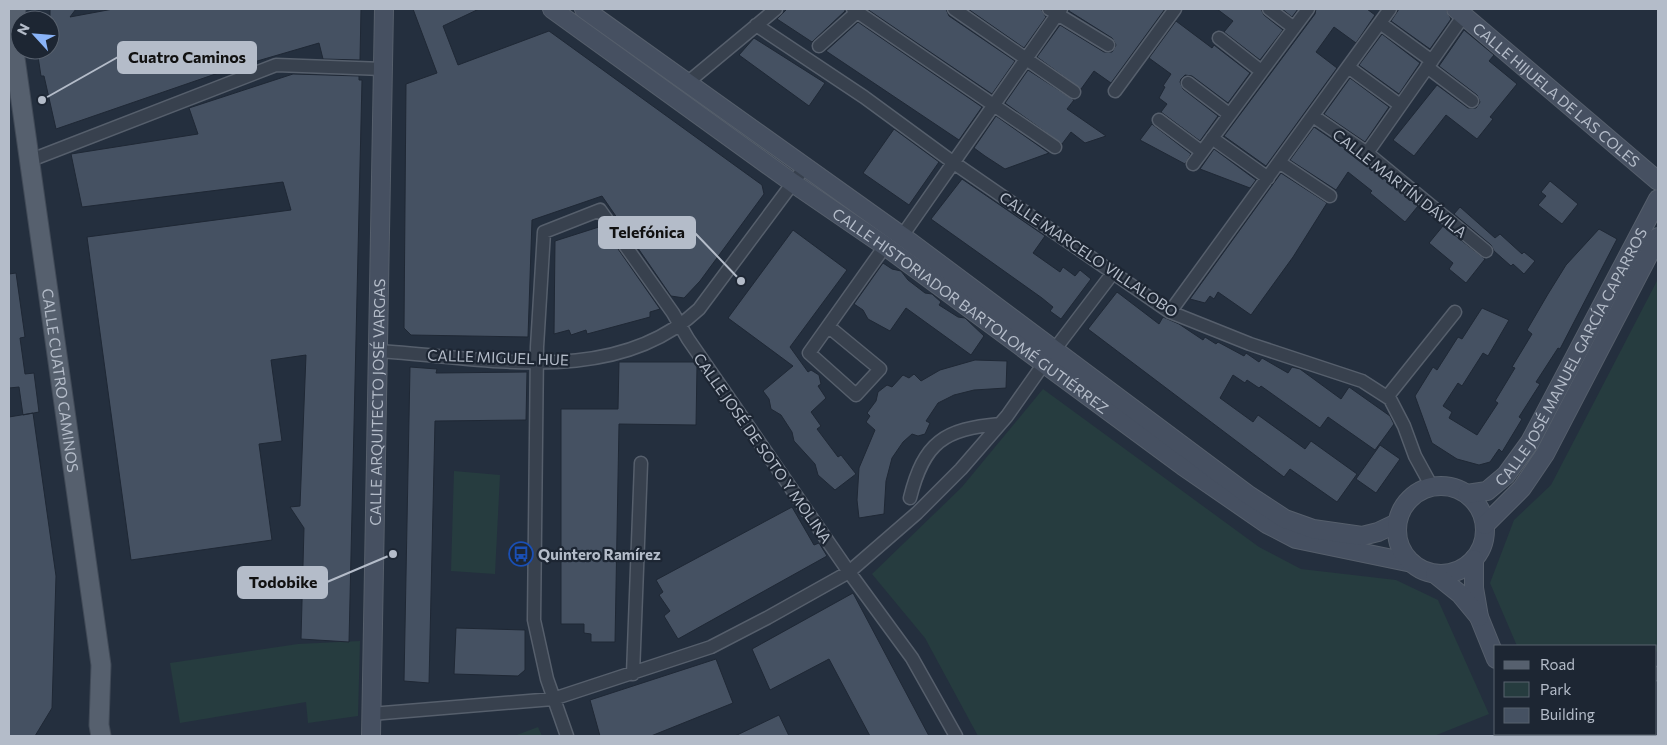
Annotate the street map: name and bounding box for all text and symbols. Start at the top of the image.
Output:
north arrow [10,10,60,60]
street label: CALLE HIJUELA DE LAS COLES [1469,19,1644,171]
text: N [13,21,33,38]
callout: Cuatro Caminos [118,42,256,73]
text: Cuatro Caminos [128,47,246,66]
street label: CALLE MARTÍN DÁVILA [1329,124,1471,241]
street label: CALLE MARCELO VILLALOBO [996,187,1182,321]
street label: CALLE HISTORIADOR BARTOLOMÉ GUTIÉRREZ [829,204,1112,417]
callout: Telefónica [599,217,695,248]
text: Telefónica [609,222,685,241]
street label: CALLE JOSÉ MANUEL GARCÍA CAPARROS [1491,224,1650,490]
street label: CALLE ARQUITECTO JOSÉ VARGAS [366,278,388,526]
street label: CALLE CUATRO CAMINOS [39,287,83,474]
street label: CALLE MIGUEL HUE [427,346,569,368]
street label: CALLE JOSÉ DE SOTO Y MOLINA [690,349,837,546]
bus stop icon: Quintero Ramírez [508,541,534,567]
place label: Quintero Ramírez [538,545,661,563]
callout: Todobike [238,567,327,598]
text: Todobike [249,572,317,591]
legend [1494,645,1657,735]
text: Road [1540,655,1575,673]
text: Park [1540,680,1571,698]
text: Building [1540,705,1595,723]

